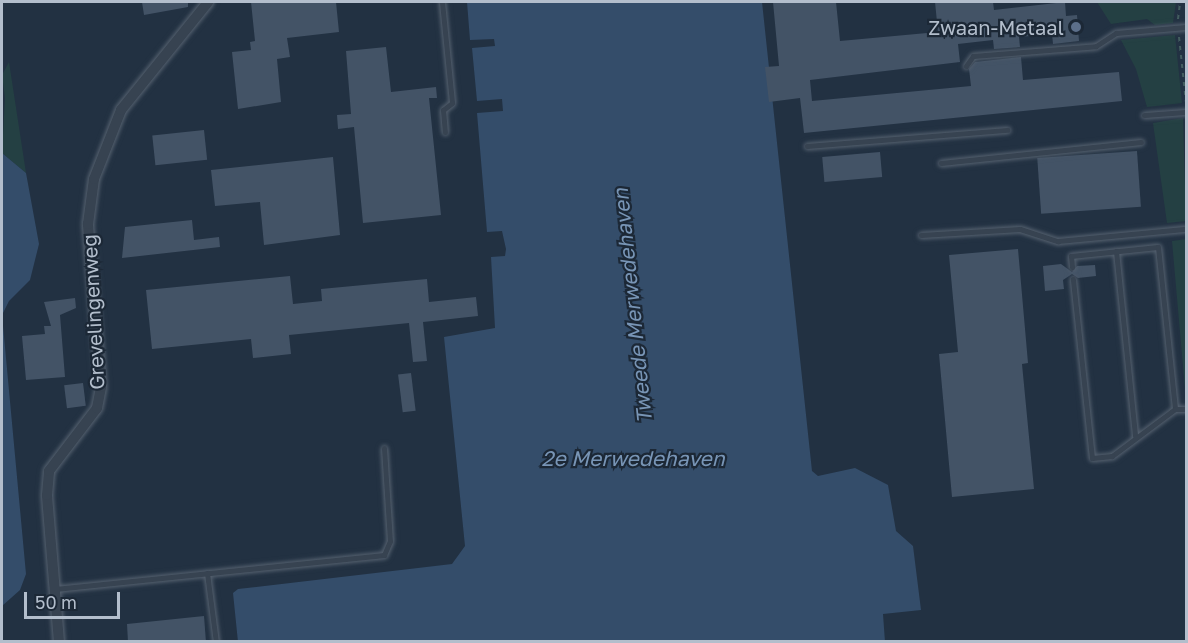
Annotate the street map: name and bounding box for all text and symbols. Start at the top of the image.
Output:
place label: Zwaan-Metaal [928,15,1064,39]
marker: Zwaan-Metaal [1069,20,1083,34]
water label: Tweede Merwedehaven [607,187,657,425]
street label: Grevelingenweg [77,234,109,390]
water label: 2e Merwedehaven [541,445,725,471]
scale bar [27,580,123,618]
text: 50 m [35,591,77,613]

